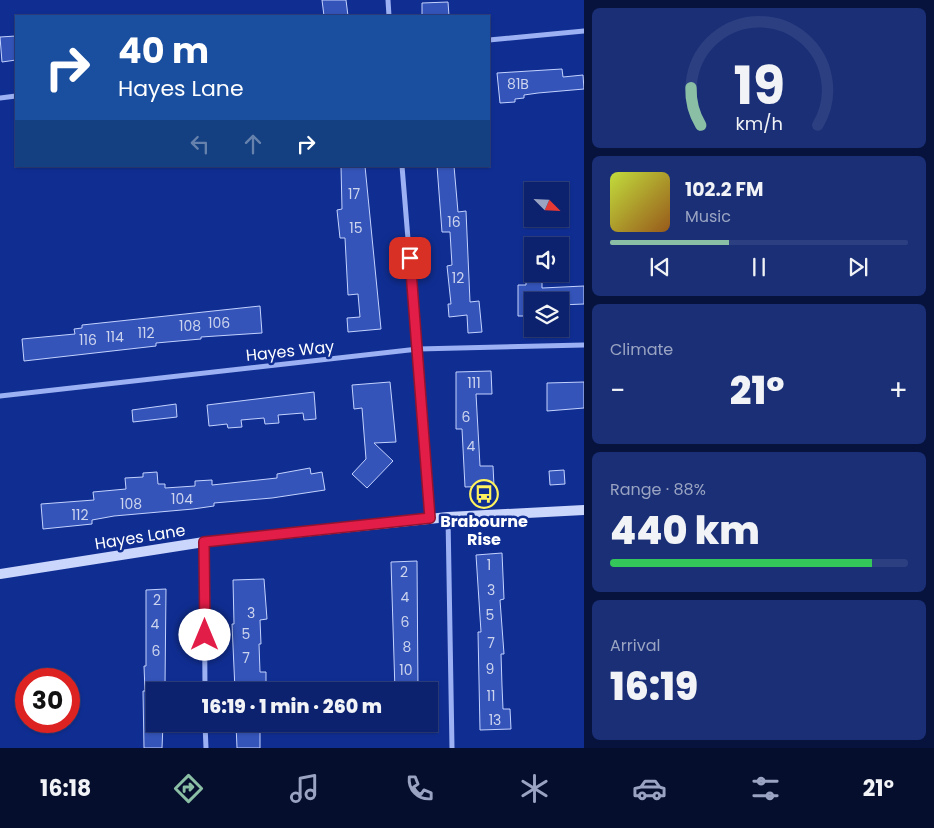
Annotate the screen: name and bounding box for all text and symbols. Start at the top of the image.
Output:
text: 40 m [118,26,209,75]
icon: right [35,35,100,100]
text: 19 [733,49,785,122]
text: Hayes Lane [118,73,244,104]
house number: 81B [507,74,529,94]
text: km/h [735,111,783,136]
icon: left [186,130,214,158]
icon: ahead [239,130,267,158]
icon: right [292,130,320,158]
text: 102.2 FM [685,176,763,203]
north arrow [524,182,569,228]
map controls [524,182,569,337]
house number: 17 [348,184,360,204]
text: Music [685,205,731,228]
house number: 16 [447,212,461,232]
house number: 15 [349,218,363,238]
pin [389,237,431,279]
button: sound [524,237,569,282]
icon: arrive [396,244,424,272]
icon: previous [646,253,674,281]
icon: pause [745,253,773,281]
icon: next [844,253,872,281]
house number: 12 [452,268,464,288]
button: layers [524,292,569,337]
house number: 106 [208,313,230,333]
house number: 108 [179,316,201,336]
house number: 112 [137,323,155,343]
house number: 114 [106,327,124,347]
house number: 116 [79,330,97,350]
street label: Hayes Way [245,335,335,367]
text: Climate [610,338,673,361]
text: 21° [730,364,784,417]
text: − [610,371,625,410]
text: + [889,371,908,410]
house number: 111 [467,373,481,393]
house number: 6 [462,407,471,427]
house number: 4 [467,436,476,456]
text: Range · 88% [610,478,706,501]
bus stop icon: Brabourne Rise [469,479,499,509]
house number: 104 [171,489,193,509]
house number: 108 [120,494,142,514]
text: 440 km [610,504,760,557]
house number: 112 [71,505,89,525]
place label: Brabourne Rise [440,510,528,551]
street label: Hayes Lane [93,518,187,556]
house number: 1 [487,555,491,575]
house number: 2 [400,562,408,582]
house number: 3 [487,580,495,600]
house number: 4 [401,587,410,607]
house number: 2 [153,590,161,610]
house number: 3 [247,603,255,623]
house number: 5 [486,605,494,625]
position arrow [178,608,230,660]
house number: 6 [401,612,410,632]
house number: 4 [151,614,160,634]
house number: 5 [242,624,250,644]
house number: 7 [487,633,495,653]
text: Arrival [610,634,660,657]
house number: 8 [403,637,412,657]
house number: 6 [152,641,161,661]
house number: 7 [242,648,250,668]
house number: 9 [486,659,494,679]
house number: 10 [399,660,413,680]
text: 16:19 [610,660,698,713]
speed limit sign: 30 [15,668,80,733]
house number: 11 [487,686,495,706]
text: 16:19 · 1 min · 260 m [202,693,382,720]
house number: 13 [489,710,501,730]
icon: directions [171,771,206,806]
icon: music [287,771,322,806]
icon: phone [402,771,437,806]
icon: climate [517,771,552,806]
icon: car [632,771,667,806]
icon: filters [748,771,783,806]
text: 16:18 [40,773,91,804]
text: 21° [863,773,894,804]

